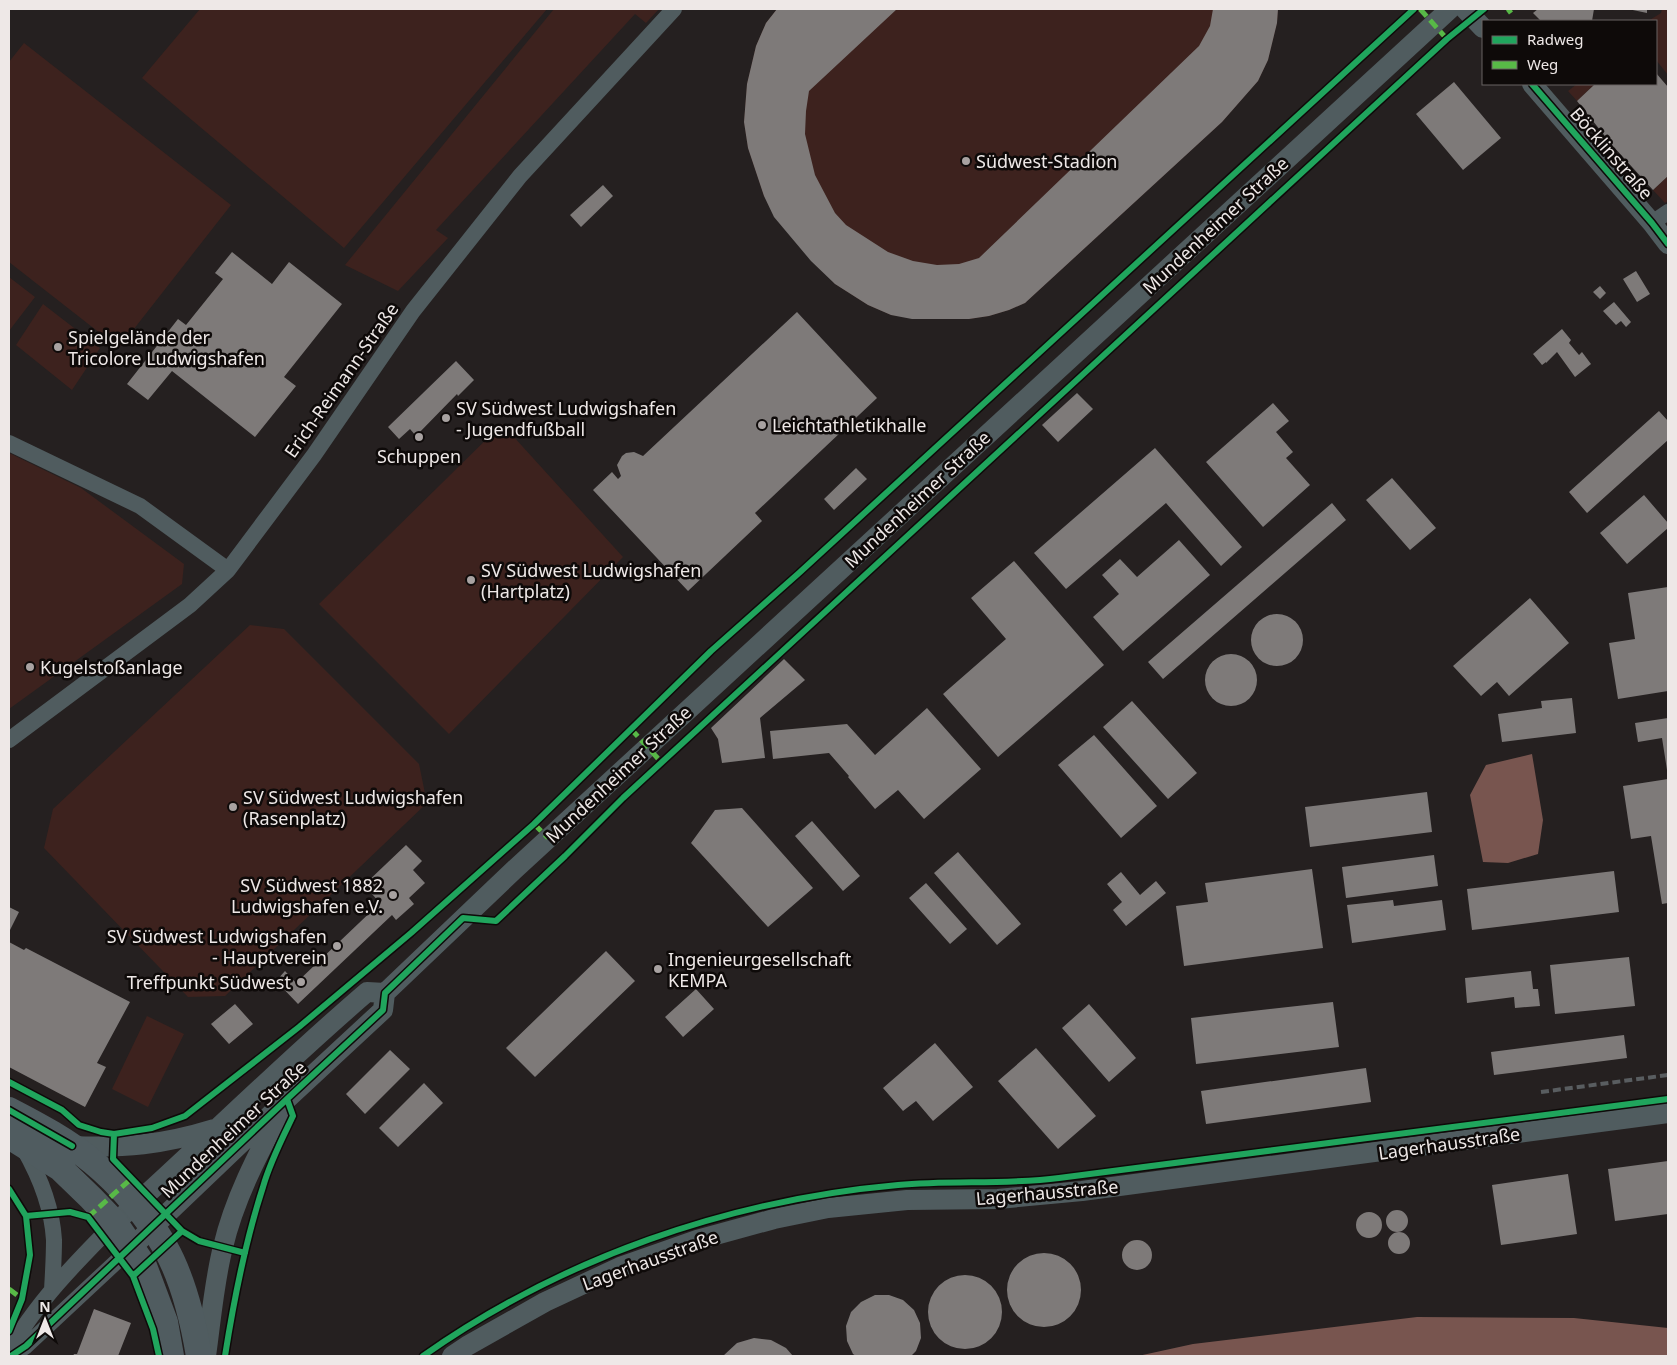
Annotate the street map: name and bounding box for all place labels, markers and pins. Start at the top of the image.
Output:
place label: Südwest-Stadion [976,149,1118,173]
marker: Südwest-Stadion [960,155,972,167]
place label: Spielgelände der Tricolore Ludwigshafen [68,325,265,370]
marker: Spielgelände der Tricolore Ludwigshafen [52,341,64,353]
place label: SV Südwest Ludwigshafen - Jugendfußball [456,396,676,441]
marker: SV Südwest Ludwigshafen - Jugendfußball [440,412,452,424]
place label: Leichtathletikhalle [772,413,926,437]
marker: Leichtathletikhalle [756,419,768,431]
marker: Schuppen [413,431,425,443]
place label: Schuppen [377,444,461,468]
place label: SV Südwest Ludwigshafen (Hartplatz) [481,558,701,603]
marker: SV Südwest Ludwigshafen (Hartplatz) [465,574,477,586]
place label: Kugelstoßanlage [40,655,183,679]
marker: Kugelstoßanlage [24,661,36,673]
place label: SV Südwest Ludwigshafen (Rasenplatz) [243,785,463,830]
marker: SV Südwest Ludwigshafen (Rasenplatz) [227,801,239,813]
place label: SV Südwest 1882 Ludwigshafen e.V. [231,873,383,918]
marker: SV Südwest 1882 Ludwigshafen e.V. [387,889,399,901]
place label: SV Südwest Ludwigshafen - Hauptverein [107,924,327,969]
marker: SV Südwest Ludwigshafen - Hauptverein [331,940,343,952]
place label: Ingenieurgesellschaft KEMPA [668,947,852,992]
marker: Ingenieurgesellschaft KEMPA [652,963,664,975]
place label: Treffpunkt Südwest [127,970,291,994]
marker: Treffpunkt Südwest [295,976,307,988]

